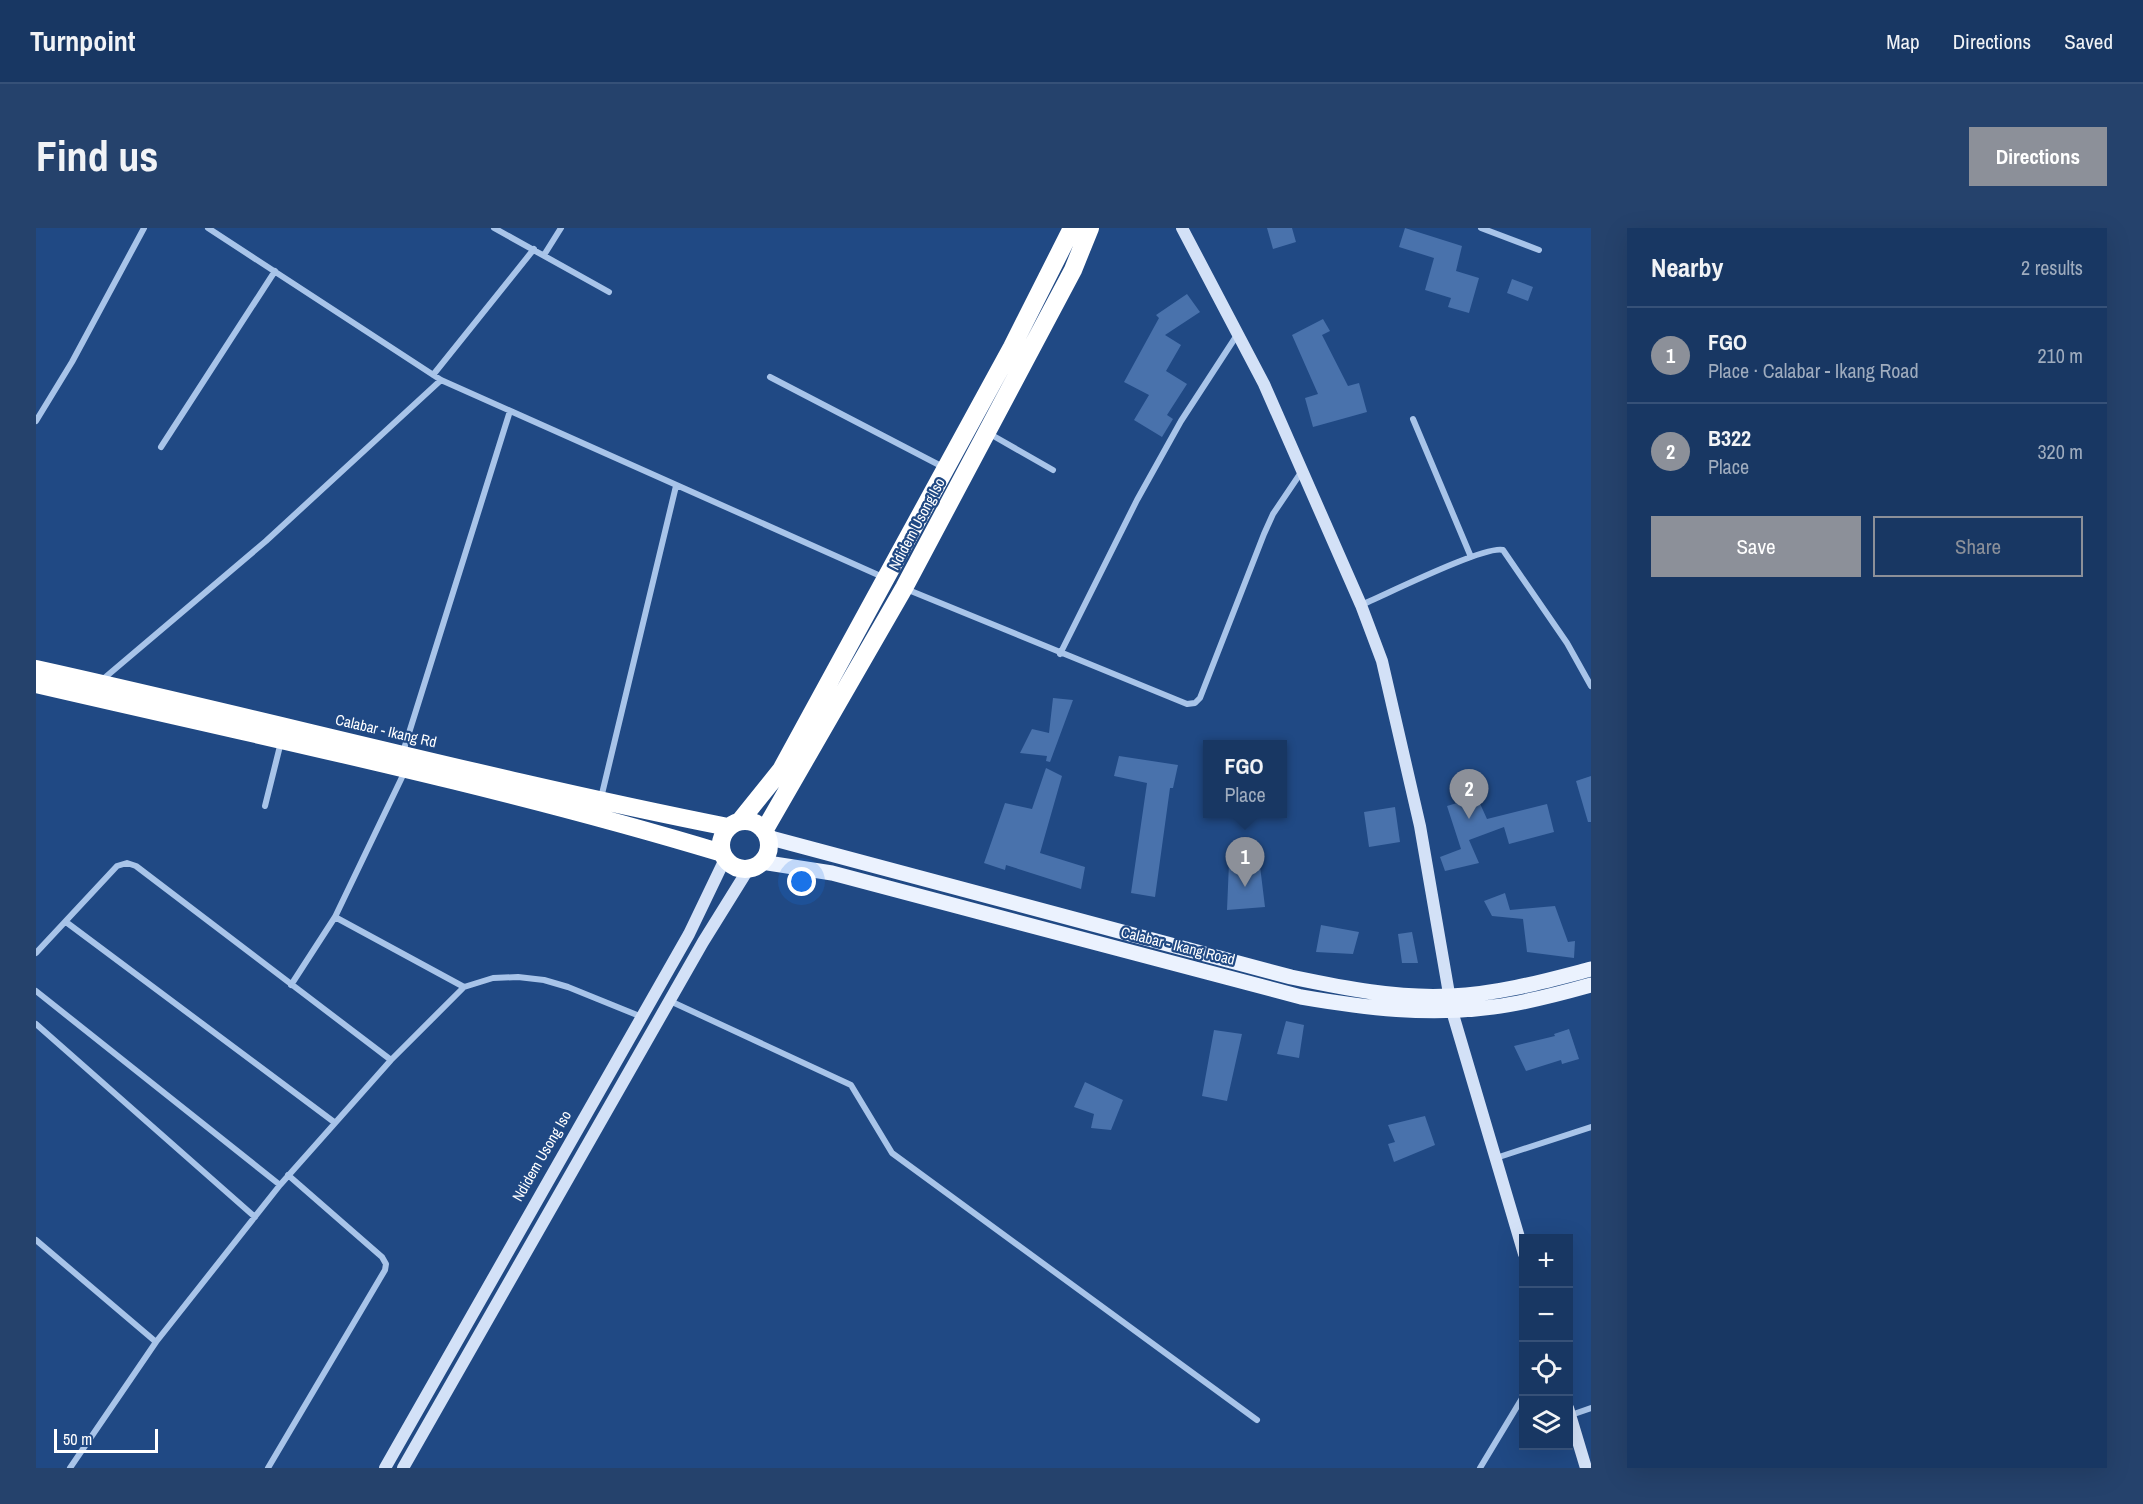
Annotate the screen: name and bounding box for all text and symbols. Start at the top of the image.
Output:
text: Turnpoint [30,22,135,60]
text: Map [1886,27,1920,56]
text: Directions [1953,27,2031,56]
text: Saved [2064,27,2113,56]
button: Directions [1969,127,2107,186]
text: Find us [36,128,158,184]
text: Nearby [1651,250,1723,285]
text: 2 results [2021,254,2083,281]
text: FGO [1708,327,1747,357]
text: 1 [1666,342,1675,369]
text: 210 m [2037,342,2083,369]
text: Place · Calabar - Ikang Road [1708,357,1919,384]
text: B322 [1708,423,1751,453]
text: 2 [1666,438,1675,465]
text: 320 m [2037,438,2083,465]
text: Place [1708,453,1749,480]
street label: Ndidem Usong Iso [883,474,950,574]
button: Save [1651,516,1861,577]
button: Share [1873,516,2083,577]
street label: Calabar - Ikang Rd [333,709,439,752]
popup [1203,740,1287,818]
text: FGO [1224,751,1264,781]
pin: 2 [1450,770,1488,819]
text: Place [1224,781,1266,808]
pin: 1 [1226,838,1264,887]
your location [787,867,816,896]
street label: Calabar - Ikang Road [1119,921,1237,970]
street label: Ndidem Usong Iso [507,1106,576,1205]
map controls [1519,1234,1573,1450]
button: + [1519,1234,1573,1288]
button: − [1519,1288,1573,1342]
button: locate [1519,1342,1573,1396]
button: layers [1519,1396,1573,1450]
scale bar [54,1426,158,1454]
text: 50 m [63,1428,92,1450]

